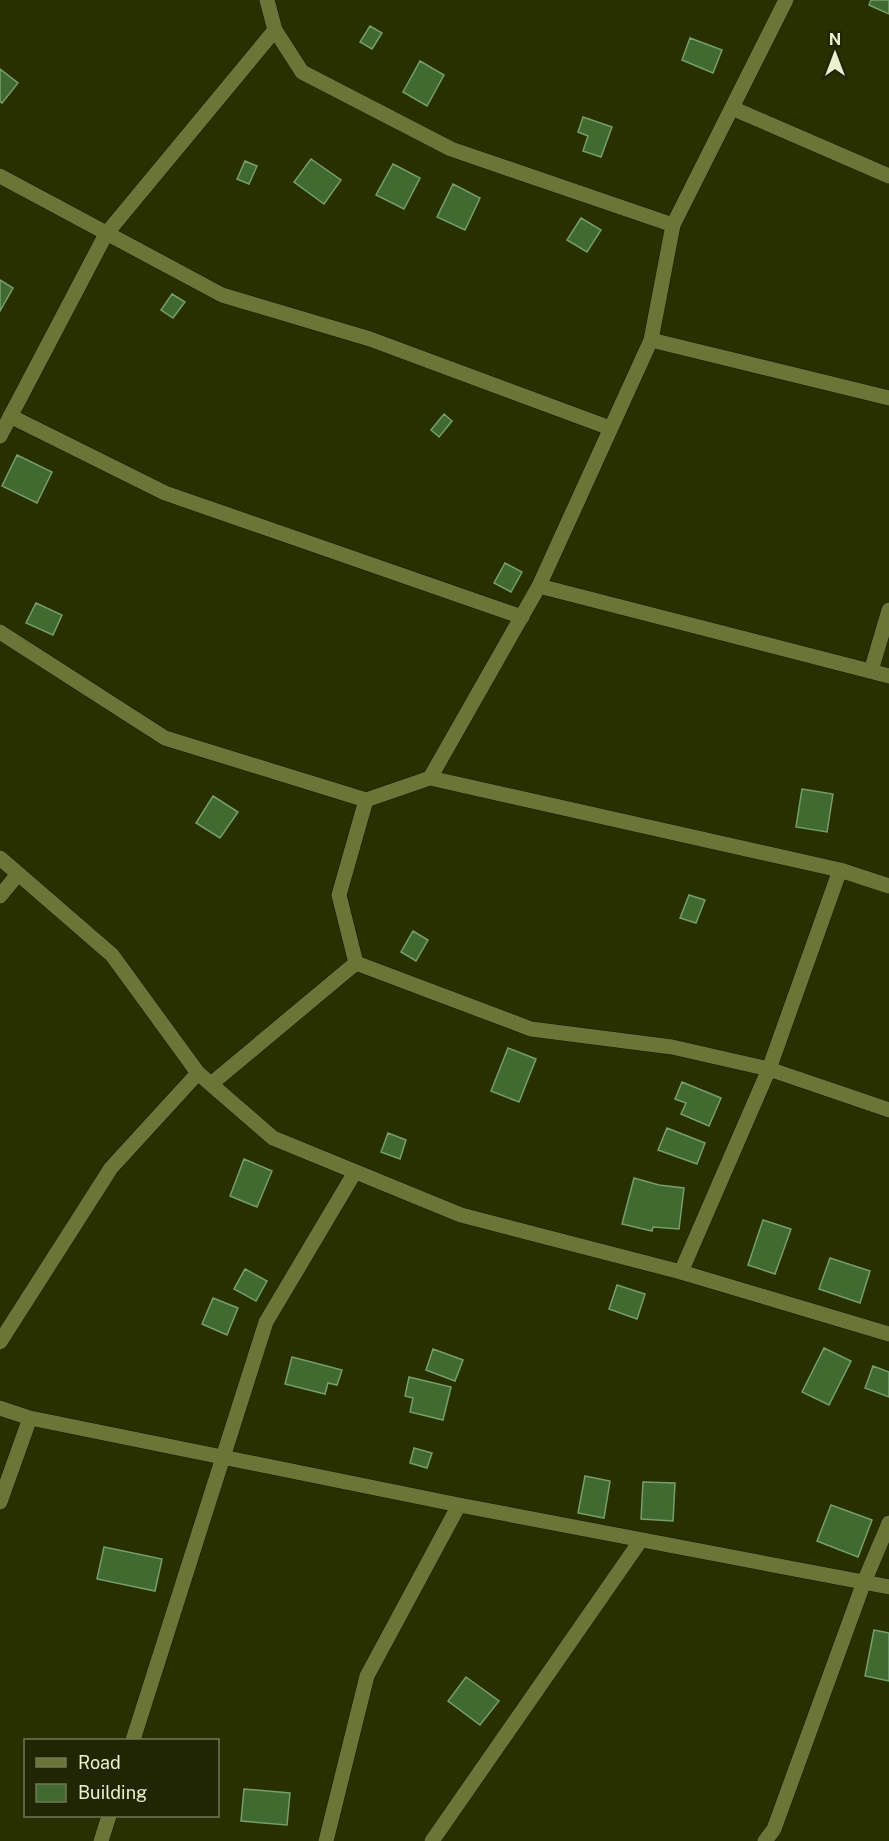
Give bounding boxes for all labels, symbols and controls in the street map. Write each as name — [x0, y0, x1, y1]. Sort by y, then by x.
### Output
north arrow — [805, 24, 865, 84]
text: N — [829, 30, 841, 49]
legend — [24, 1739, 219, 1817]
text: Road — [78, 1752, 121, 1773]
text: Building — [78, 1782, 147, 1803]

